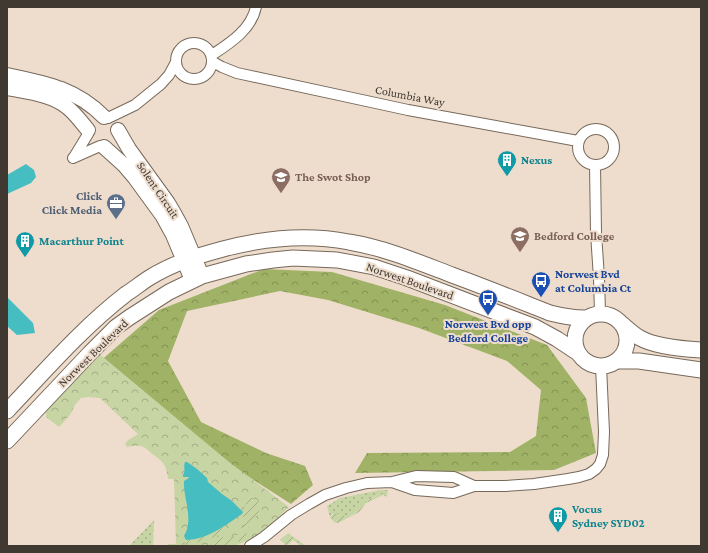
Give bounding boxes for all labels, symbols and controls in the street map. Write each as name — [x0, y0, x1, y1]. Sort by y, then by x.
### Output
street label: Columbia Way — [374, 82, 447, 110]
building icon: Nexus — [496, 149, 518, 177]
place label: Nexus — [521, 153, 552, 167]
street label: Solent Circuit — [134, 159, 183, 222]
school or university icon: The Swot Shop — [270, 166, 292, 194]
place label: The Swot Shop — [295, 170, 371, 184]
place label: Click Click Media — [42, 189, 102, 217]
office icon: Click Click Media — [105, 192, 127, 220]
school or university icon: Bedford College — [509, 225, 531, 253]
place label: Bedford College — [534, 229, 615, 243]
building icon: Macarthur Point — [14, 230, 36, 258]
place label: Macarthur Point — [39, 234, 124, 248]
street label: Norwest Boulevard — [364, 259, 456, 303]
place label: Norwest Bvd at Columbia Ct — [555, 267, 632, 295]
bus stop icon: Norwest Bvd at Columbia Ct — [530, 270, 552, 298]
bus stop icon: Norwest Bvd opp Bedford College — [477, 288, 499, 316]
street label: Norwest Boulevard — [55, 316, 131, 390]
place label: Norwest Bvd opp Bedford College — [445, 317, 532, 345]
place label: Vocus Sydney SYD02 — [571, 502, 645, 530]
building icon: Vocus Sydney SYD02 — [547, 505, 569, 533]

